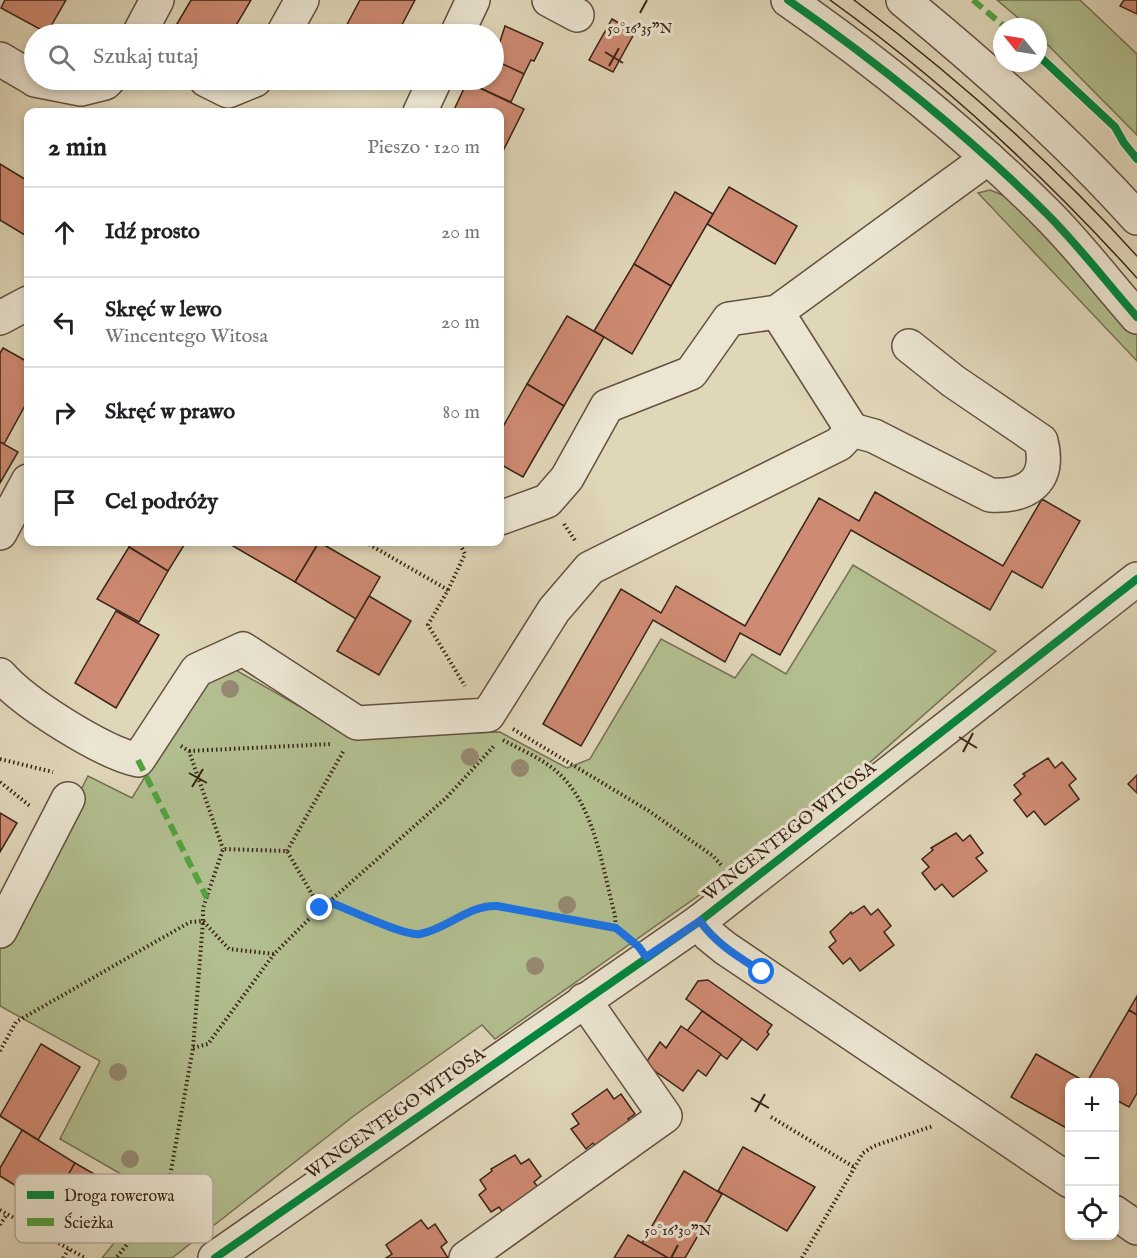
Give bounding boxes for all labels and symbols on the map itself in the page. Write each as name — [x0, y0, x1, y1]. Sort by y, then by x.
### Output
north arrow — [993, 18, 1047, 72]
text: 50°16'35"N — [607, 19, 673, 38]
street label: WINCENTEGO WITOSA — [698, 756, 882, 907]
route end — [306, 894, 332, 920]
route start — [748, 958, 774, 984]
street label: WINCENTEGO WITOSA — [302, 1043, 491, 1185]
legend — [15, 1174, 213, 1243]
text: Droga rowerowa — [64, 1187, 174, 1207]
text: Ścieżka — [64, 1212, 114, 1234]
text: 50°16'30"N — [645, 1221, 711, 1240]

